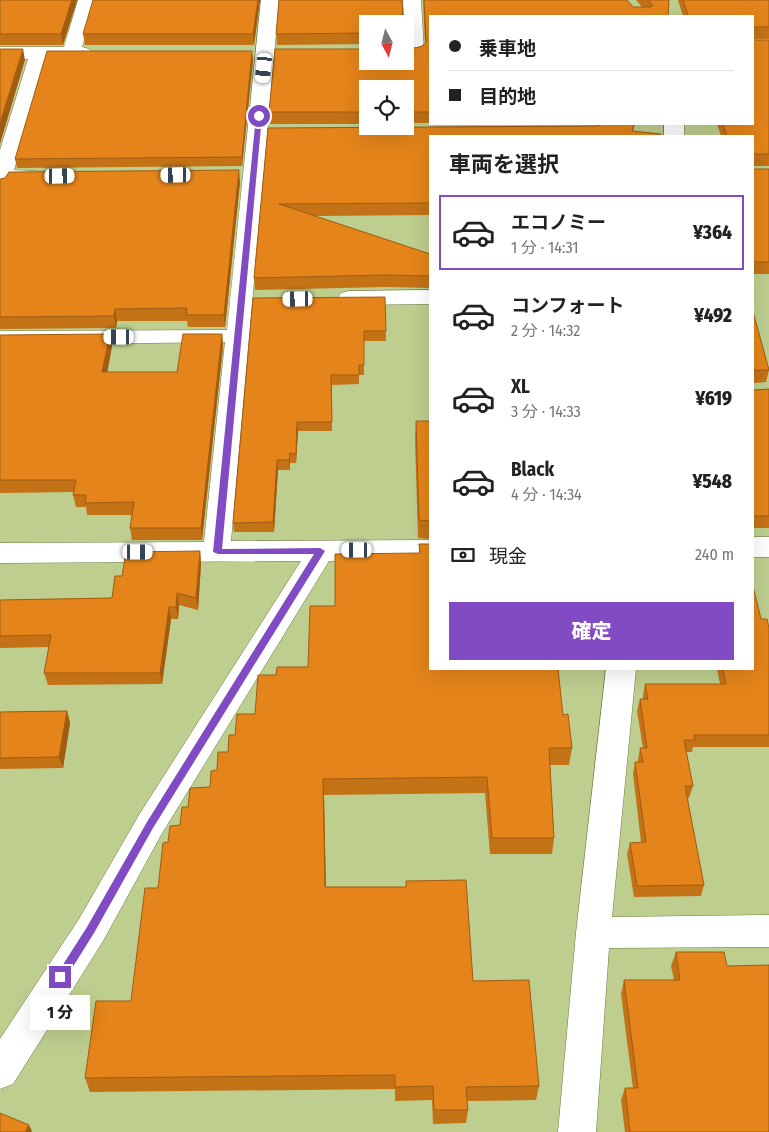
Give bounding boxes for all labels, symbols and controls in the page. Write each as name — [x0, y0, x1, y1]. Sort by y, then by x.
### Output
north arrow — [359, 15, 414, 70]
map controls — [359, 15, 414, 135]
text: 乗車地 — [479, 37, 536, 60]
car — [254, 52, 273, 84]
button: locate — [359, 80, 414, 135]
text: 目的地 — [479, 85, 536, 108]
route start — [248, 105, 270, 127]
text: 車両を選択 — [449, 151, 559, 178]
car — [160, 167, 191, 183]
car — [44, 168, 75, 184]
icon: car — [451, 210, 496, 255]
text: エコノミー — [511, 211, 606, 234]
text: ¥364 — [693, 221, 732, 244]
text: 1 分 · 14:31 — [511, 238, 579, 257]
car — [282, 291, 313, 307]
icon: car — [451, 293, 496, 338]
text: コンフォート — [511, 294, 624, 317]
text: ¥492 — [694, 304, 732, 327]
text: 2 分 · 14:32 — [511, 321, 580, 340]
car — [104, 330, 134, 345]
text: XL — [511, 375, 530, 398]
icon: car — [451, 376, 496, 421]
text: ¥619 — [695, 387, 732, 410]
text: 3 分 · 14:33 — [511, 402, 581, 421]
text: Black — [511, 458, 554, 481]
icon: car — [451, 459, 496, 504]
text: ¥548 — [692, 470, 732, 493]
text: 4 分 · 14:34 — [511, 485, 582, 504]
icon: cash — [449, 541, 477, 569]
car — [342, 543, 372, 558]
car — [123, 545, 153, 560]
text: 現金 — [489, 545, 527, 568]
text: 240 m — [695, 545, 734, 564]
button: 確定 — [449, 602, 734, 660]
route end — [49, 966, 71, 988]
callout: 1 分 — [30, 994, 90, 1030]
text: 1 分 — [47, 1003, 73, 1022]

